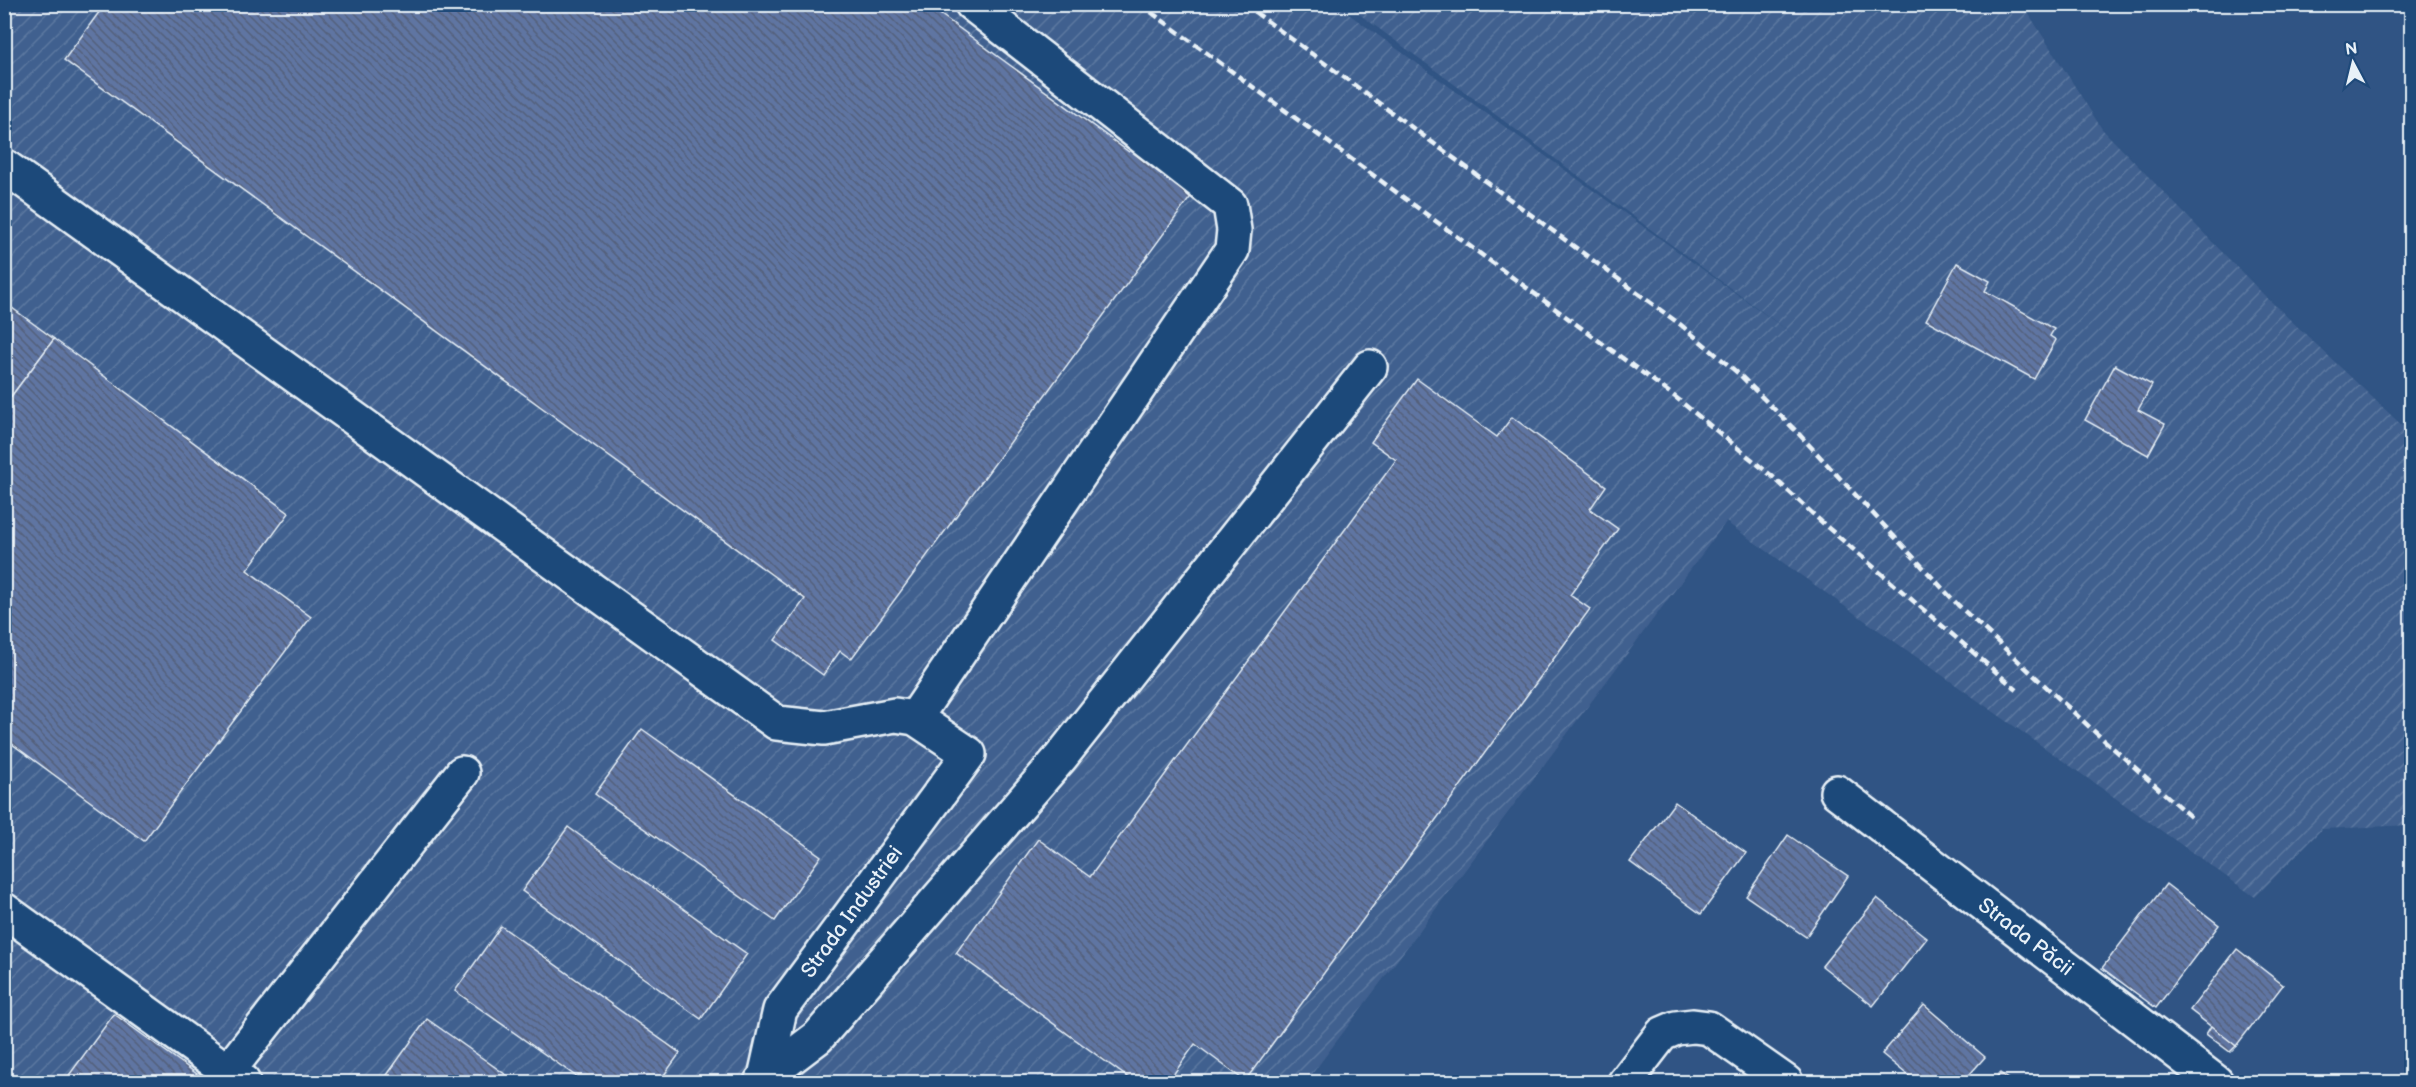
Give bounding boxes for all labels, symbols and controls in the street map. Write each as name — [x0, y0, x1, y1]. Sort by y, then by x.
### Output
north arrow — [2323, 33, 2383, 93]
text: N — [2344, 39, 2358, 60]
street label: Strada Industriei — [796, 841, 908, 983]
street label: Strada Păcii — [1973, 892, 2079, 981]

